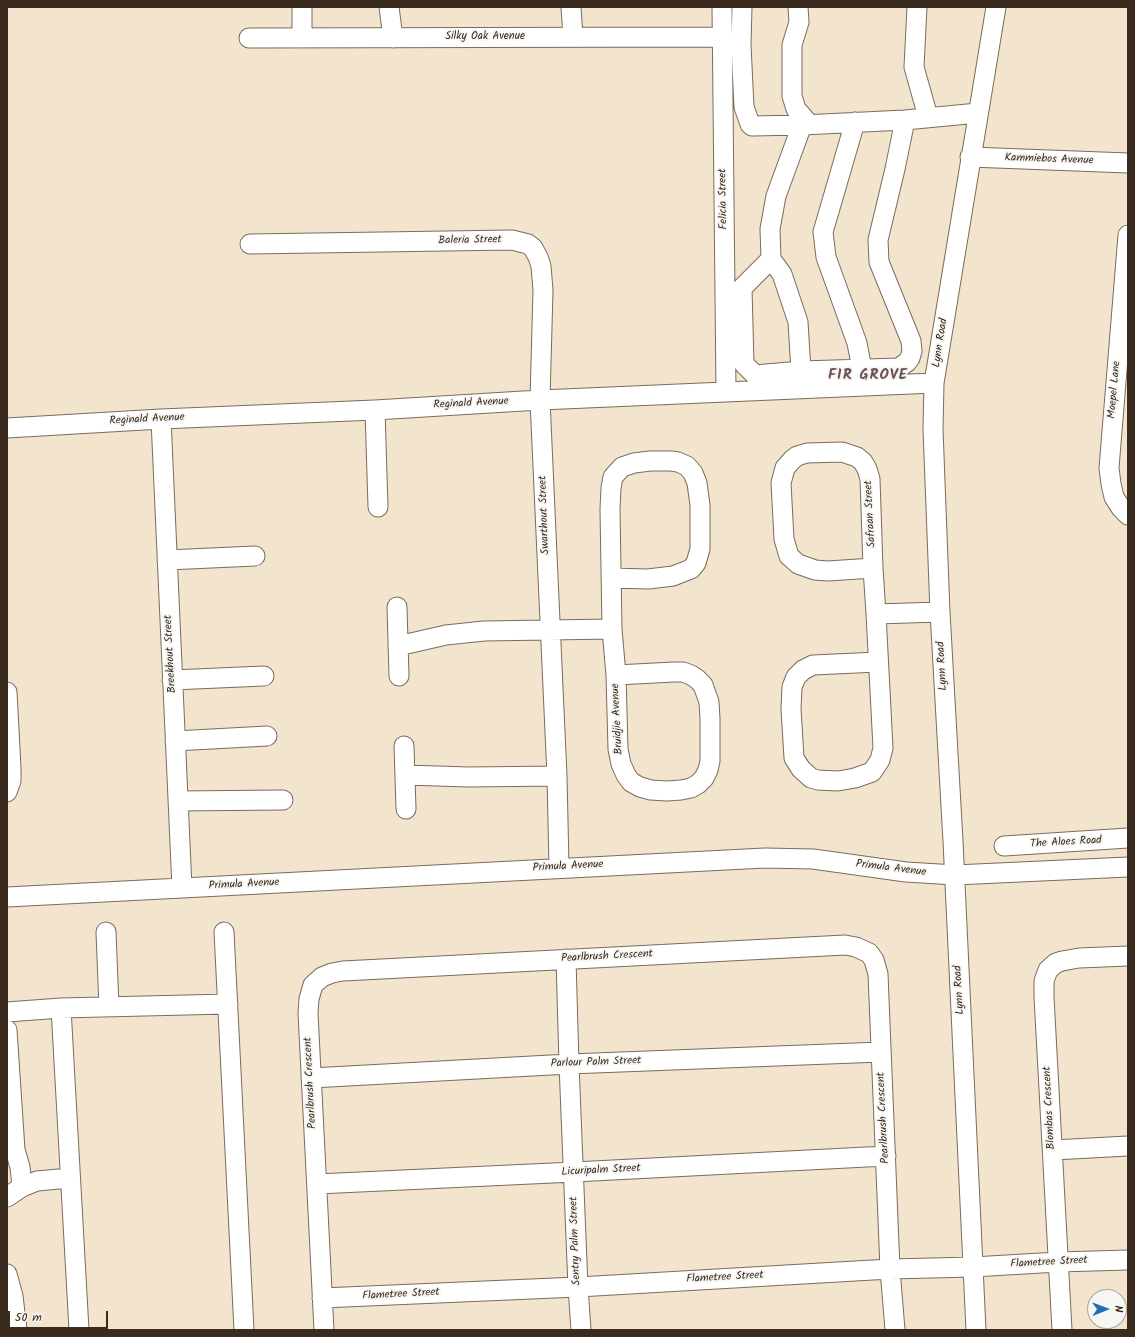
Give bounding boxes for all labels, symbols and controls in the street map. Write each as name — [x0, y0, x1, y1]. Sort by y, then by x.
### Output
street label: Silky Oak Avenue — [445, 30, 525, 44]
street label: Kammiebos Avenue — [1004, 152, 1094, 168]
street label: Felicia Street — [717, 168, 731, 230]
street label: Baleria Street — [438, 234, 502, 248]
street label: Lynn Road — [931, 318, 951, 368]
street label: Moepel Lane — [1106, 361, 1124, 419]
district label: FIR GROVE — [828, 367, 908, 385]
street label: Reginald Avenue — [433, 395, 509, 413]
street label: Reginald Avenue — [109, 411, 185, 429]
street label: Swarthout Street — [537, 475, 553, 555]
street label: Safraan Street — [863, 480, 879, 548]
street label: Breekhout Street — [162, 614, 180, 694]
street label: Lynn Road — [935, 641, 951, 691]
street label: Bruidjie Avenue — [610, 683, 626, 755]
street label: The Aloes Road — [1030, 835, 1102, 851]
street label: Primula Avenue — [855, 858, 927, 880]
street label: Primula Avenue — [532, 859, 604, 875]
street label: Primula Avenue — [208, 877, 280, 893]
street label: Pearlbrush Crescent — [561, 948, 653, 966]
street label: Lynn Road — [952, 965, 968, 1015]
street label: Pearlbrush Crescent — [302, 1037, 320, 1129]
street label: Parlour Palm Street — [550, 1055, 642, 1071]
street label: Blombas Crescent — [1041, 1066, 1059, 1150]
street label: Pearlbrush Crescent — [875, 1072, 893, 1164]
street label: Licuripalm Street — [561, 1162, 641, 1180]
street label: Sentry Palm Street — [568, 1196, 584, 1286]
street label: Flametree Street — [1010, 1254, 1088, 1272]
street label: Flametree Street — [686, 1269, 764, 1287]
street label: Flametree Street — [362, 1286, 440, 1304]
north arrow — [1087, 1289, 1127, 1329]
scale bar — [10, 1303, 110, 1329]
text: N — [1109, 1305, 1127, 1312]
text: 50 m — [15, 1308, 42, 1327]

